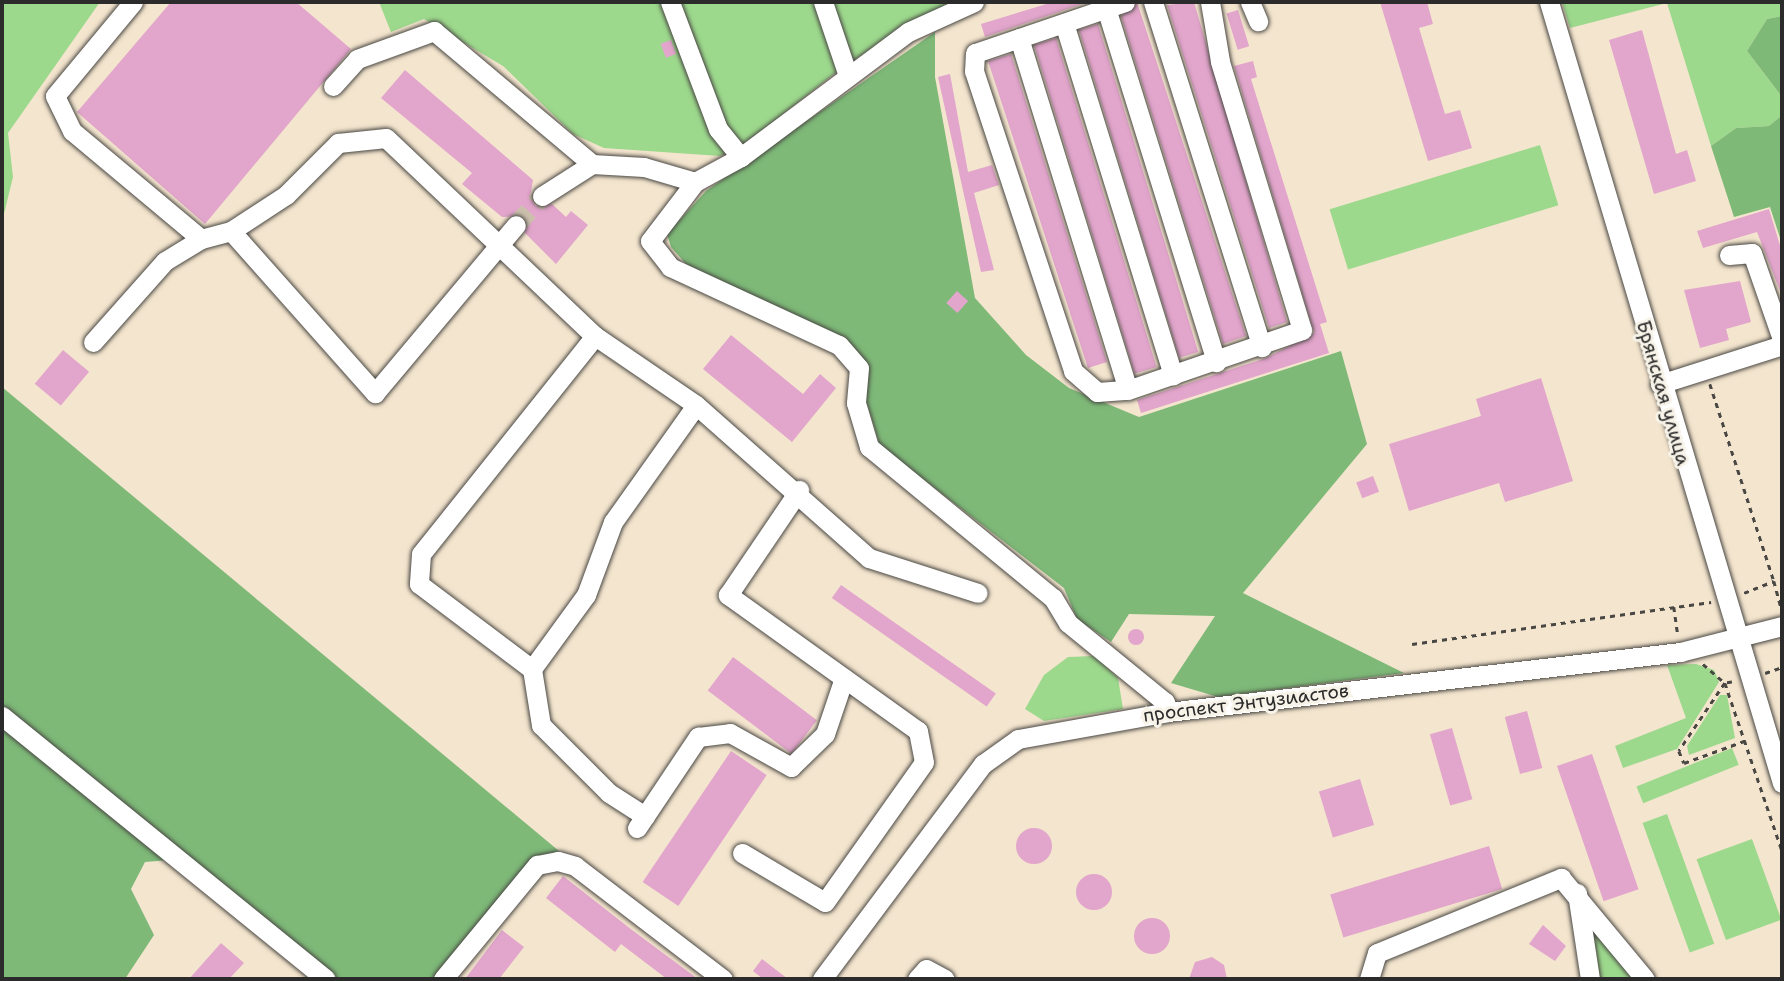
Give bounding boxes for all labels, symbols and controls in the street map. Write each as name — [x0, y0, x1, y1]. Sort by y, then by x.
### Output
street label: Брянская улица — [1631, 318, 1695, 468]
street label: проспект Энтузиастов — [1142, 679, 1350, 727]

